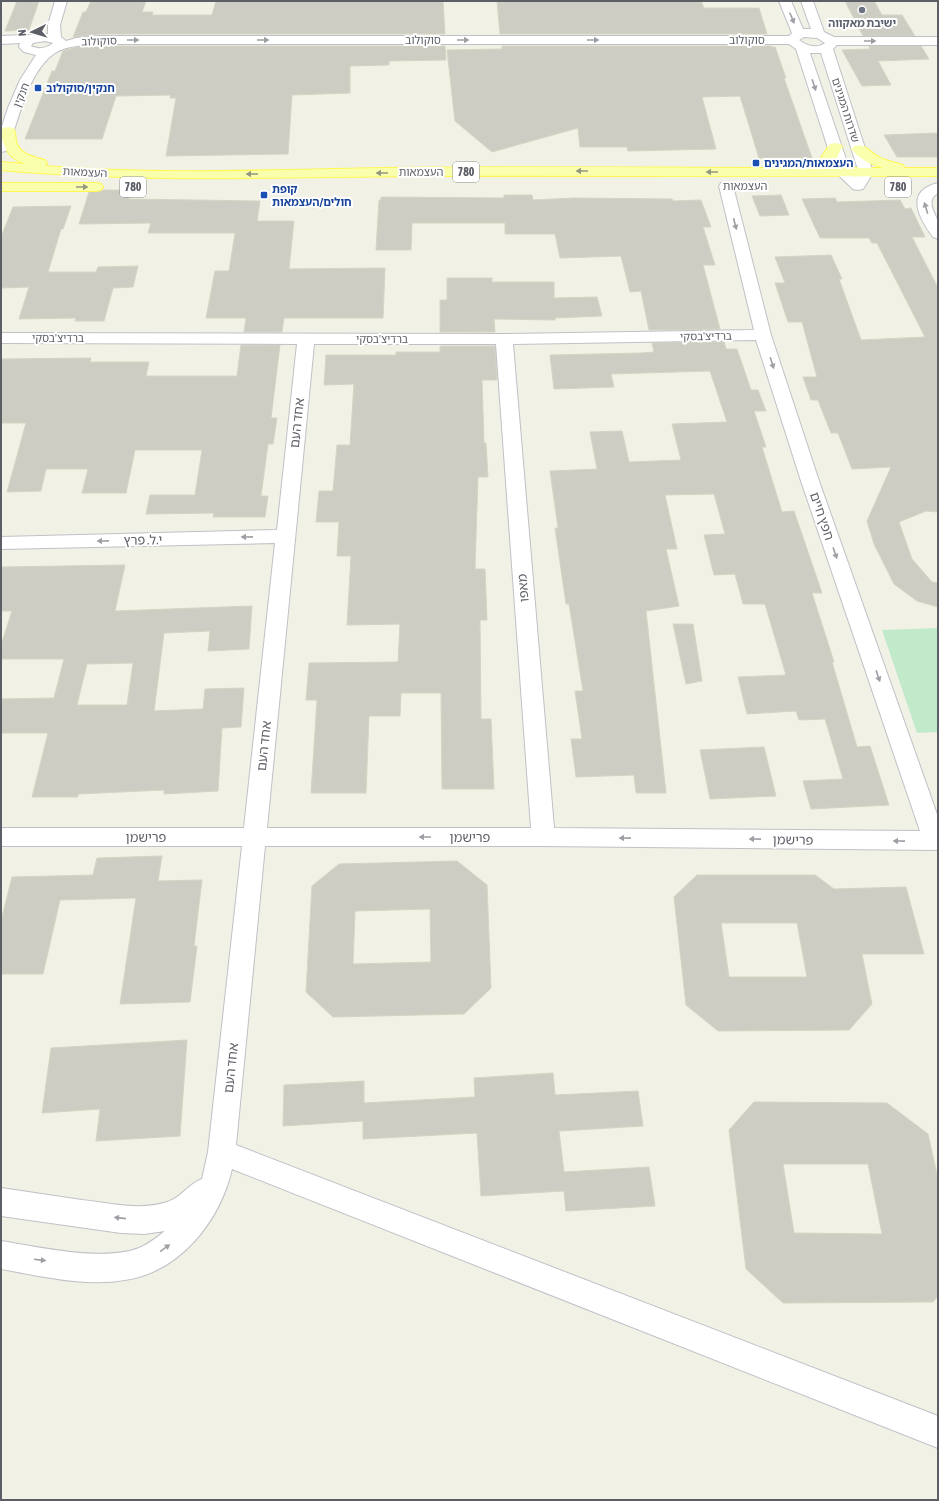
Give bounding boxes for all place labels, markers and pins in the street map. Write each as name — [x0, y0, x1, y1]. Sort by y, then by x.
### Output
marker: ישיבת מאקווה — [857, 5, 867, 15]
place label: ישיבת מאקווה — [828, 17, 896, 29]
place label: חנקין/סוקולוב — [46, 82, 115, 94]
marker: חנקין/סוקולוב — [33, 83, 43, 93]
place label: העצמאות/המגינים — [764, 157, 853, 169]
marker: העצמאות/המגינים — [751, 158, 761, 168]
place label: קופת חולים/העצמאות — [272, 183, 352, 208]
marker: קופת חולים/העצמאות — [259, 190, 269, 200]

